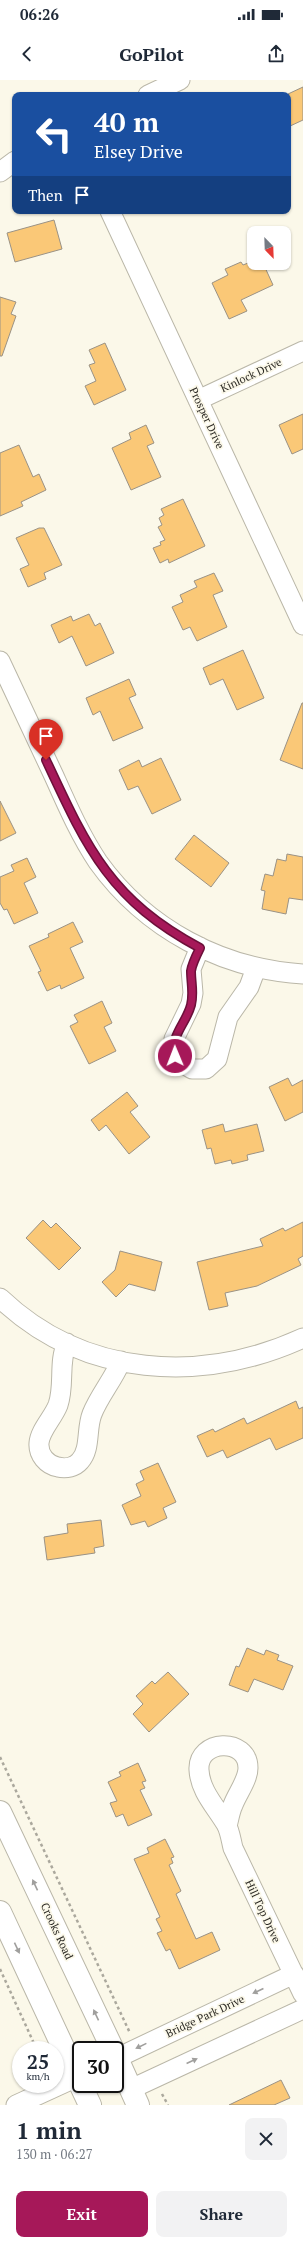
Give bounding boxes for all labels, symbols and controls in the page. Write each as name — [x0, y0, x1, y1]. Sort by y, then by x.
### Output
text: 06:26 — [20, 4, 59, 24]
text: GoPilot — [119, 42, 184, 66]
icon: back — [16, 43, 38, 65]
icon: share — [265, 43, 287, 65]
text: 40 m — [94, 103, 159, 140]
icon: left — [28, 108, 80, 160]
text: Elsey Drive — [94, 139, 183, 163]
icon: arrive — [71, 184, 93, 206]
text: Then — [28, 185, 63, 205]
north arrow — [247, 226, 291, 270]
map controls — [247, 226, 291, 270]
street label: Kinlock Drive — [218, 355, 284, 395]
street label: Prosper Drive — [187, 385, 228, 452]
pin — [29, 719, 63, 760]
icon: arrive — [35, 725, 57, 747]
position arrow — [154, 1035, 196, 1077]
street label: Hill Top Drive — [242, 1877, 284, 1945]
one-way arrow — [32, 1879, 38, 1890]
street label: Crooks Road — [38, 1900, 76, 1962]
one-way arrow — [14, 1942, 20, 1953]
one-way arrow — [253, 1988, 264, 1994]
street label: Bridge Park Drive — [163, 1991, 247, 2040]
one-way arrow — [93, 2009, 99, 2020]
speed limit sign: 30 — [72, 2041, 124, 2093]
one-way arrow — [135, 2043, 146, 2049]
text: 25 — [27, 2048, 49, 2075]
one-way arrow — [186, 2058, 197, 2064]
text: km/h — [26, 2070, 50, 2083]
text: 1 min — [16, 2114, 82, 2146]
button: close — [245, 2118, 287, 2160]
text: 130 m · 06:27 — [16, 2145, 93, 2163]
button: Exit — [16, 2191, 148, 2237]
button: Share — [156, 2191, 287, 2237]

